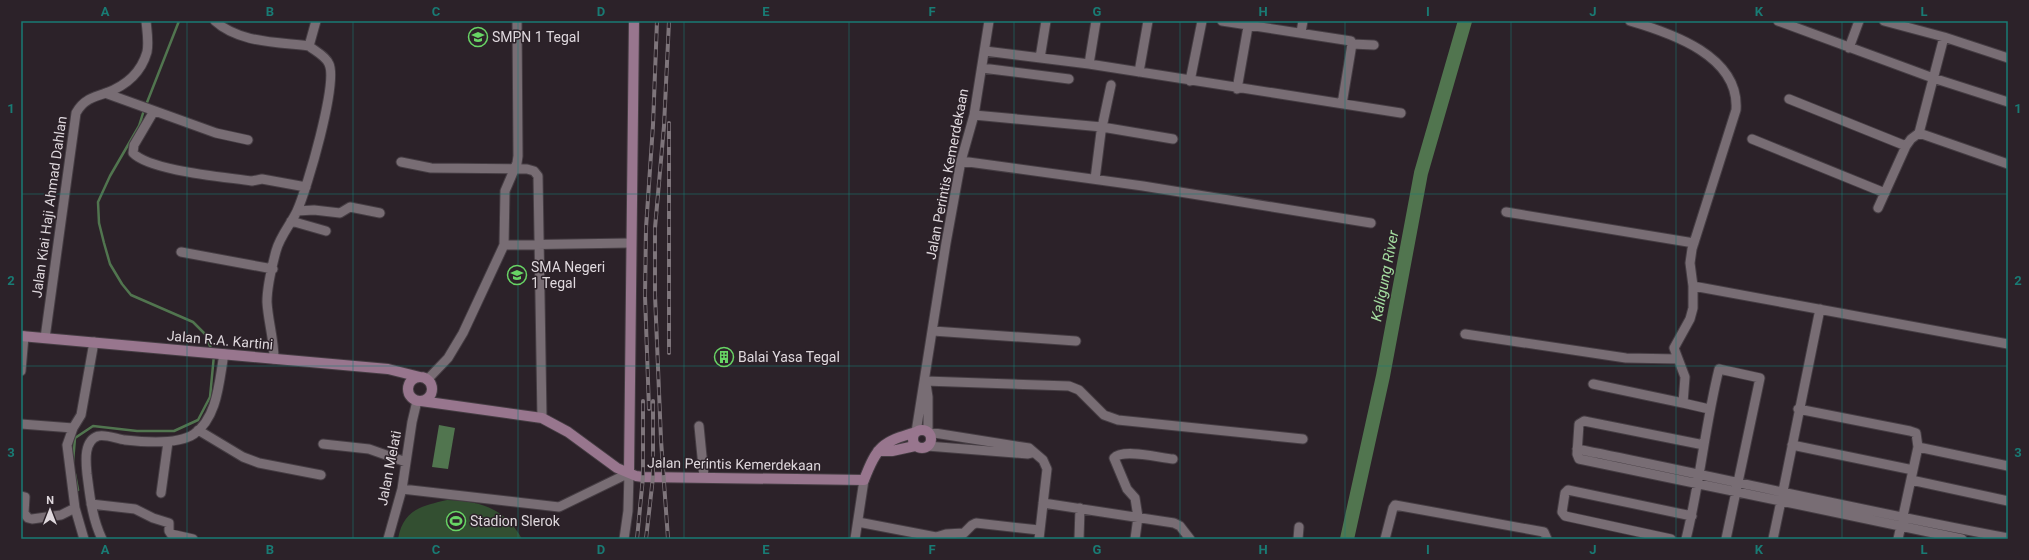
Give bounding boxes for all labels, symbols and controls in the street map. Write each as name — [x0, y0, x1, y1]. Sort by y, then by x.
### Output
text: A — [101, 4, 110, 19]
text: B — [266, 4, 274, 19]
text: C — [432, 4, 441, 19]
text: D — [597, 4, 605, 19]
text: E — [762, 4, 770, 19]
text: F — [928, 4, 936, 19]
text: G — [1093, 4, 1102, 19]
text: H — [1258, 4, 1268, 19]
text: I — [1426, 4, 1430, 19]
text: J — [1589, 4, 1597, 19]
text: K — [1755, 4, 1764, 19]
text: L — [1920, 4, 1928, 19]
school or university icon: SMPN 1 Tegal — [467, 26, 489, 48]
place label: SMPN 1 Tegal — [492, 29, 580, 45]
street label: Jalan Perintis Kemerdekaan — [923, 87, 971, 261]
text: 1 — [7, 101, 15, 116]
text: 1 — [2014, 101, 2022, 116]
street label: Jalan Kiai Haji Ahmad Dahlan — [28, 115, 70, 299]
water label: Kaligung River — [1367, 228, 1403, 323]
place label: SMA Negeri 1 Tegal — [531, 259, 605, 291]
school or university icon: SMA Negeri 1 Tegal — [506, 264, 528, 286]
text: 2 — [7, 273, 15, 288]
text: 2 — [2014, 273, 2022, 288]
street label: Jalan R.A. Kartini — [166, 327, 274, 353]
building icon: Balai Yasa Tegal — [713, 346, 735, 368]
place label: Balai Yasa Tegal — [738, 349, 840, 365]
street label: Jalan Melati — [374, 429, 404, 507]
text: 3 — [7, 445, 15, 460]
text: 3 — [2014, 445, 2022, 460]
street label: Jalan Perintis Kemerdekaan — [647, 454, 821, 474]
north arrow — [30, 490, 70, 530]
text: N — [46, 494, 54, 507]
sports icon: Stadion Slerok — [445, 510, 467, 532]
place label: Stadion Slerok — [470, 513, 561, 529]
text: A — [101, 542, 110, 557]
text: B — [266, 542, 274, 557]
text: C — [432, 542, 441, 557]
text: D — [597, 542, 605, 557]
text: E — [762, 542, 770, 557]
text: F — [928, 542, 936, 557]
text: G — [1093, 542, 1102, 557]
text: H — [1258, 542, 1268, 557]
text: I — [1426, 542, 1430, 557]
text: J — [1589, 542, 1597, 557]
text: K — [1755, 542, 1764, 557]
text: L — [1920, 542, 1928, 557]

